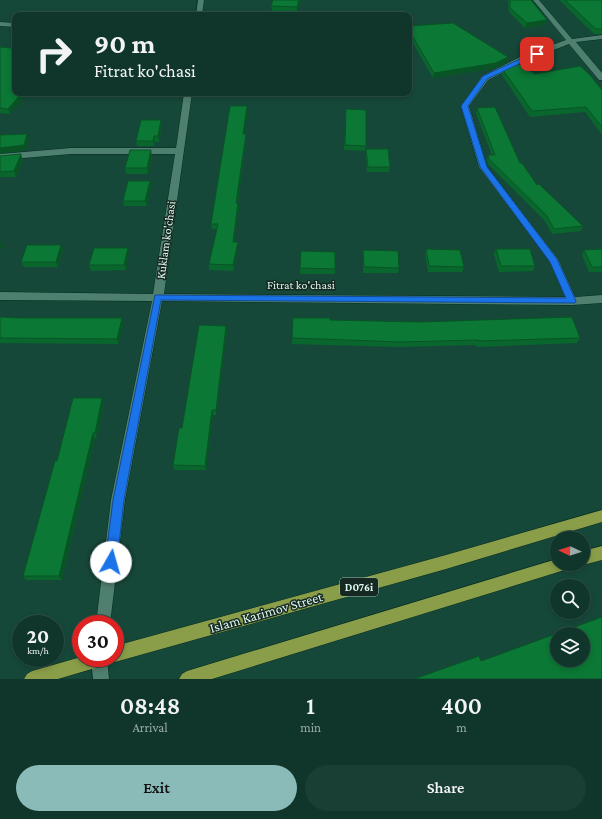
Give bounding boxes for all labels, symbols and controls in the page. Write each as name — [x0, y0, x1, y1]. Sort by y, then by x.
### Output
icon: right — [28, 28, 80, 80]
text: 90 m — [94, 28, 155, 59]
pin — [520, 37, 554, 71]
icon: arrive — [526, 43, 548, 65]
text: Fitrat ko'chasi — [94, 61, 196, 81]
street label: Kuklam ko'chasi — [154, 200, 178, 280]
street label: Fitrat ko'chasi — [267, 278, 335, 292]
north arrow — [550, 531, 590, 571]
map controls — [550, 531, 590, 667]
position arrow — [90, 541, 132, 583]
road number: D076i — [340, 578, 378, 596]
button: search — [550, 579, 590, 619]
street label: Islam Karimov Street — [208, 588, 325, 636]
speed limit sign: 30 — [72, 615, 124, 667]
text: 20 — [27, 625, 49, 647]
button: layers — [550, 627, 590, 667]
text: km/h — [27, 645, 49, 656]
text: 08:48 — [120, 692, 180, 719]
text: 1 — [306, 692, 315, 719]
text: 400 — [441, 692, 482, 719]
text: Arrival — [132, 720, 168, 735]
text: min — [300, 720, 321, 735]
text: m — [456, 720, 467, 735]
button: Exit — [16, 765, 297, 811]
button: Share — [305, 765, 586, 811]

